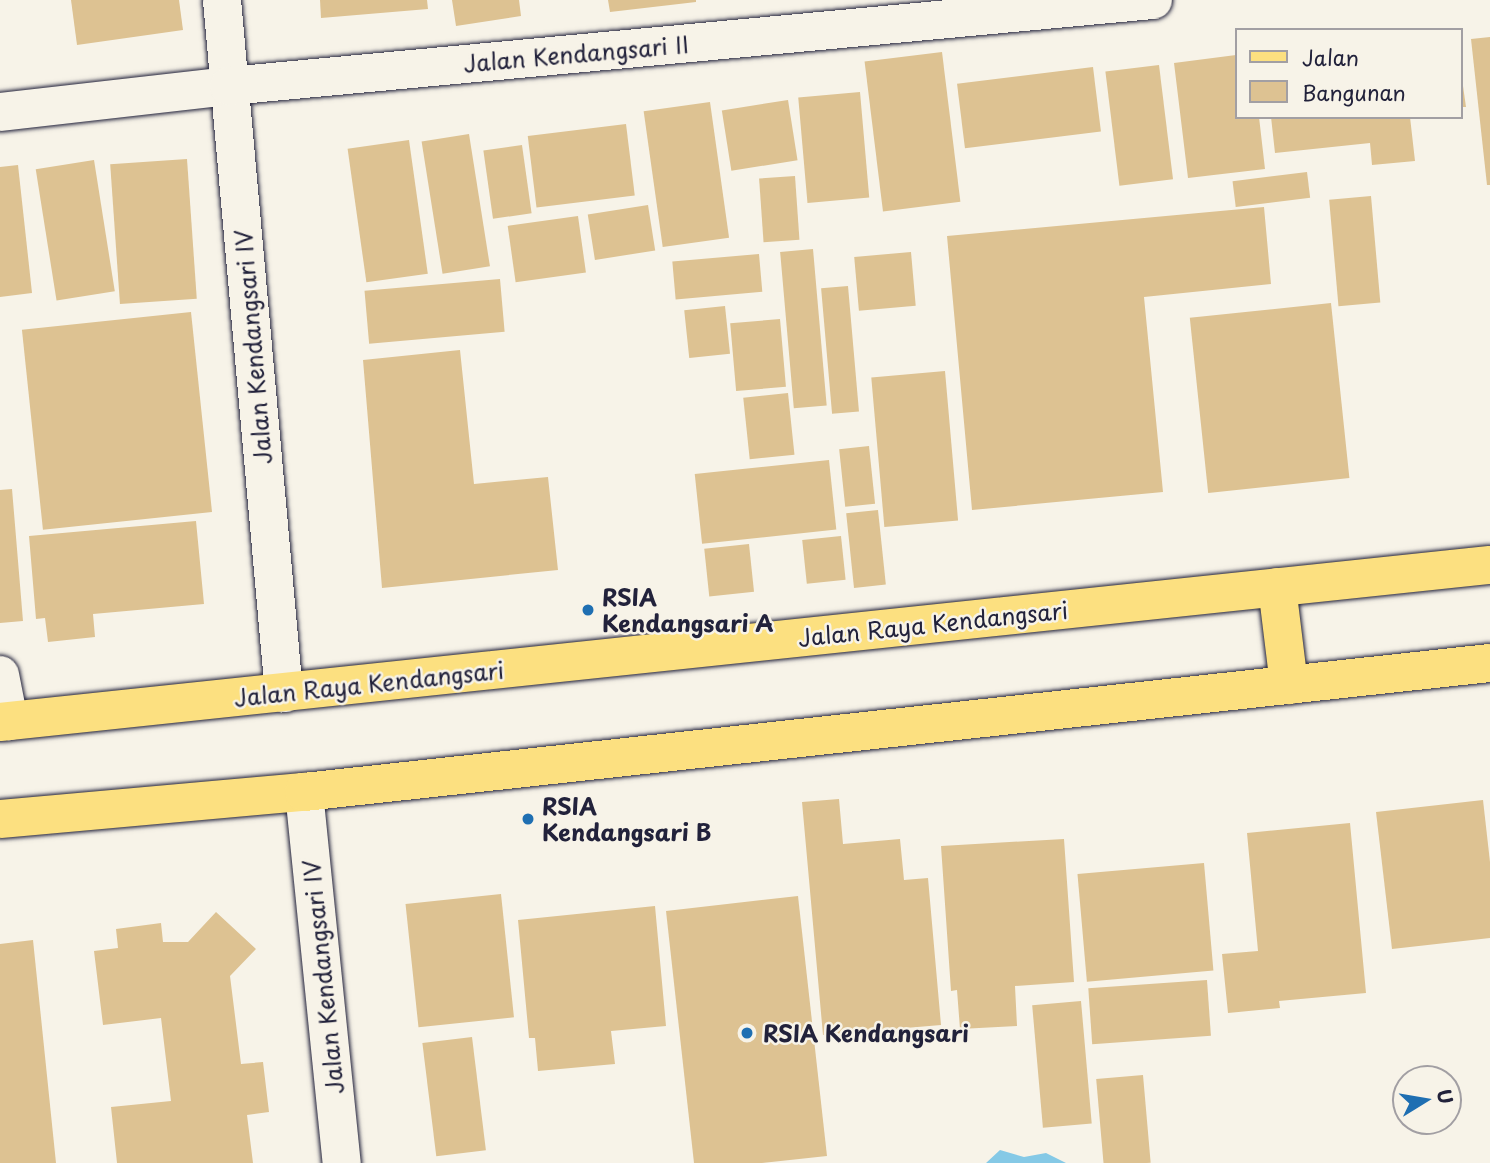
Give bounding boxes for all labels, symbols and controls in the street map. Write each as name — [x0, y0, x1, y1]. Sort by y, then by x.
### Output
legend — [1234, 28, 1462, 119]
street label: Jalan Kendangsari II — [461, 30, 691, 78]
text: Jalan — [1302, 41, 1359, 73]
text: Bangunan — [1302, 76, 1406, 108]
street label: Jalan Kendangsari IV — [229, 228, 277, 466]
place label: RSIA Kendangsari A — [602, 583, 774, 637]
street label: Jalan Raya Kendangsari — [797, 596, 1069, 652]
marker: RSIA Kendangsari A — [580, 602, 596, 618]
street label: Jalan Raya Kendangsari — [233, 656, 505, 712]
place label: RSIA Kendangsari B — [542, 792, 711, 846]
marker: RSIA Kendangsari B — [520, 811, 536, 827]
street label: Jalan Kendangsari IV — [297, 858, 349, 1096]
place label: RSIA Kendangsari — [763, 1019, 972, 1047]
marker: RSIA Kendangsari — [737, 1023, 757, 1043]
north arrow — [1392, 1065, 1462, 1135]
text: U — [1431, 1087, 1461, 1106]

